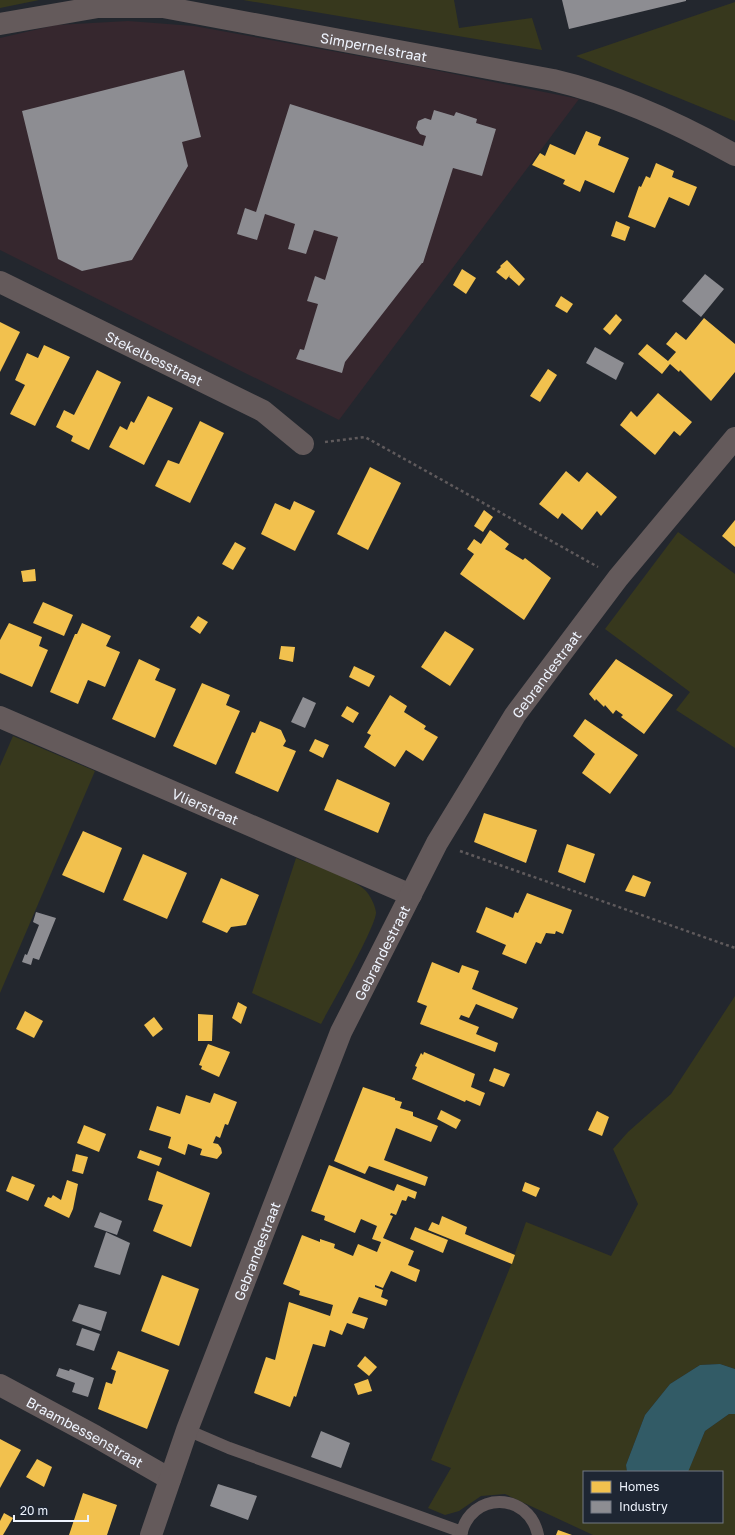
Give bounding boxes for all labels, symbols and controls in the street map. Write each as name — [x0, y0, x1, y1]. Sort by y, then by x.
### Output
street label: Simpernelstraat — [319, 28, 429, 65]
street label: Stekelbesstraat — [103, 327, 206, 389]
street label: Gebrandestraat — [508, 627, 584, 721]
street label: Vlierstraat — [170, 784, 241, 828]
street label: Gebrandestraat — [350, 902, 413, 1003]
street label: Gebrandestraat — [229, 1199, 283, 1303]
street label: Braambessenstraat — [24, 1392, 147, 1471]
legend — [583, 1471, 723, 1523]
text: Homes — [619, 1479, 659, 1494]
scale bar — [14, 1497, 88, 1523]
text: Industry — [619, 1499, 668, 1514]
text: 20 m — [20, 1503, 48, 1518]

